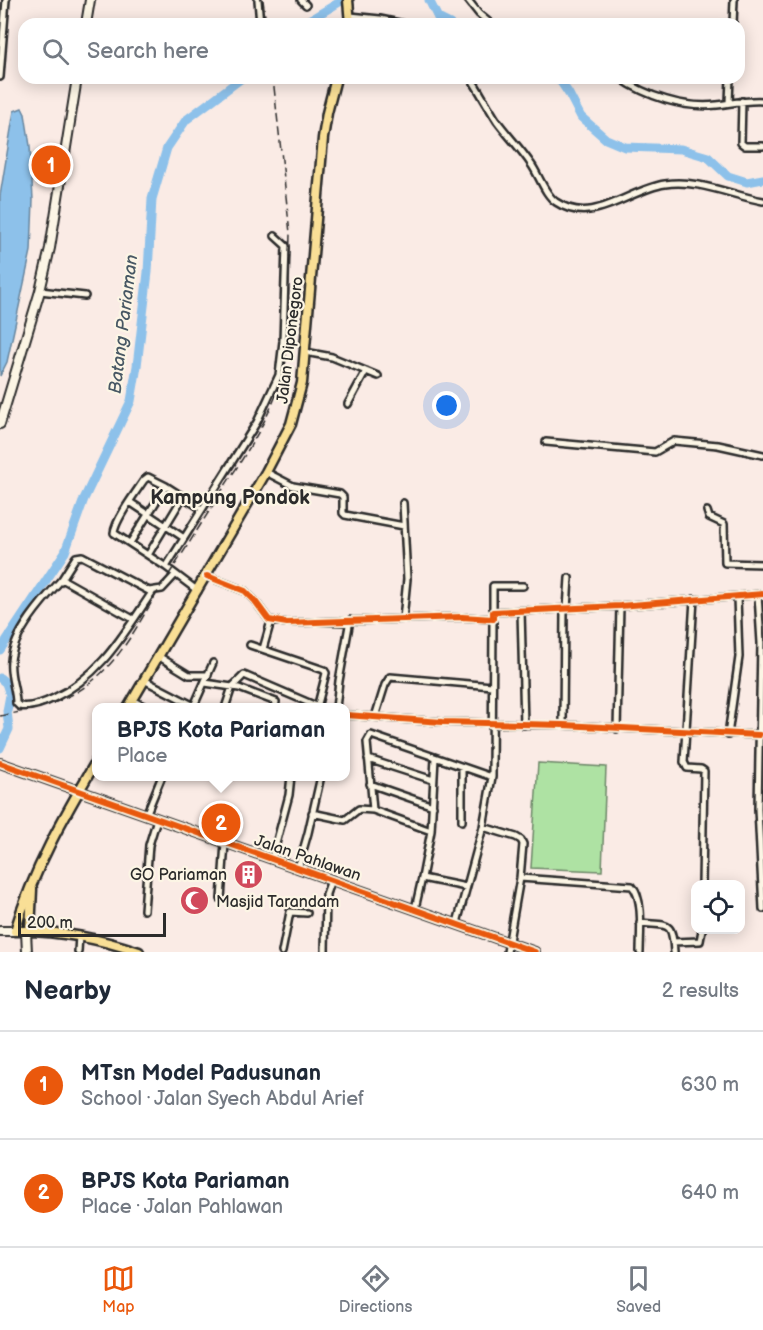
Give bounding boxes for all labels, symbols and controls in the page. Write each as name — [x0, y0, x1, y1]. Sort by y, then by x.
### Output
search box — [18, 18, 745, 84]
icon: search — [39, 35, 72, 68]
text: Search here — [87, 38, 209, 65]
pin: 1 — [32, 142, 70, 188]
water label: Batang Pariaman — [105, 253, 142, 395]
street label: Jalan Diponegoro — [273, 275, 308, 405]
your location — [432, 391, 461, 420]
district label: Kampung Pondok — [150, 486, 310, 510]
popup — [92, 703, 350, 781]
text: BPJS Kota Pariaman — [117, 717, 325, 744]
text: Place — [117, 744, 167, 768]
pin: 2 — [202, 800, 240, 846]
street label: Jalan Pahlawan — [252, 831, 363, 886]
building icon: GO Pariaman — [232, 858, 264, 890]
place label: GO Pariaman — [130, 866, 227, 885]
map controls — [691, 880, 745, 934]
button: locate — [691, 880, 745, 934]
mosque icon: Masjid Tarandam — [179, 885, 211, 917]
place label: Masjid Tarandam — [216, 893, 339, 912]
scale bar — [18, 910, 166, 938]
text: 200 m — [27, 914, 73, 933]
text: Nearby — [24, 976, 111, 1007]
text: 2 results — [662, 979, 739, 1003]
text: MTsn Model Padusunan — [81, 1060, 321, 1087]
text: 1 — [39, 1073, 48, 1097]
text: 630 m — [681, 1073, 739, 1097]
text: School · Jalan Syech Abdul Arief — [81, 1087, 364, 1111]
text: BPJS Kota Pariaman — [81, 1168, 290, 1195]
text: 2 — [38, 1181, 49, 1205]
text: 640 m — [681, 1181, 739, 1205]
text: Place · Jalan Pahlawan — [81, 1195, 283, 1219]
tab: Map — [102, 1262, 135, 1317]
tab: Directions — [339, 1262, 412, 1317]
tab: Saved — [616, 1262, 661, 1317]

